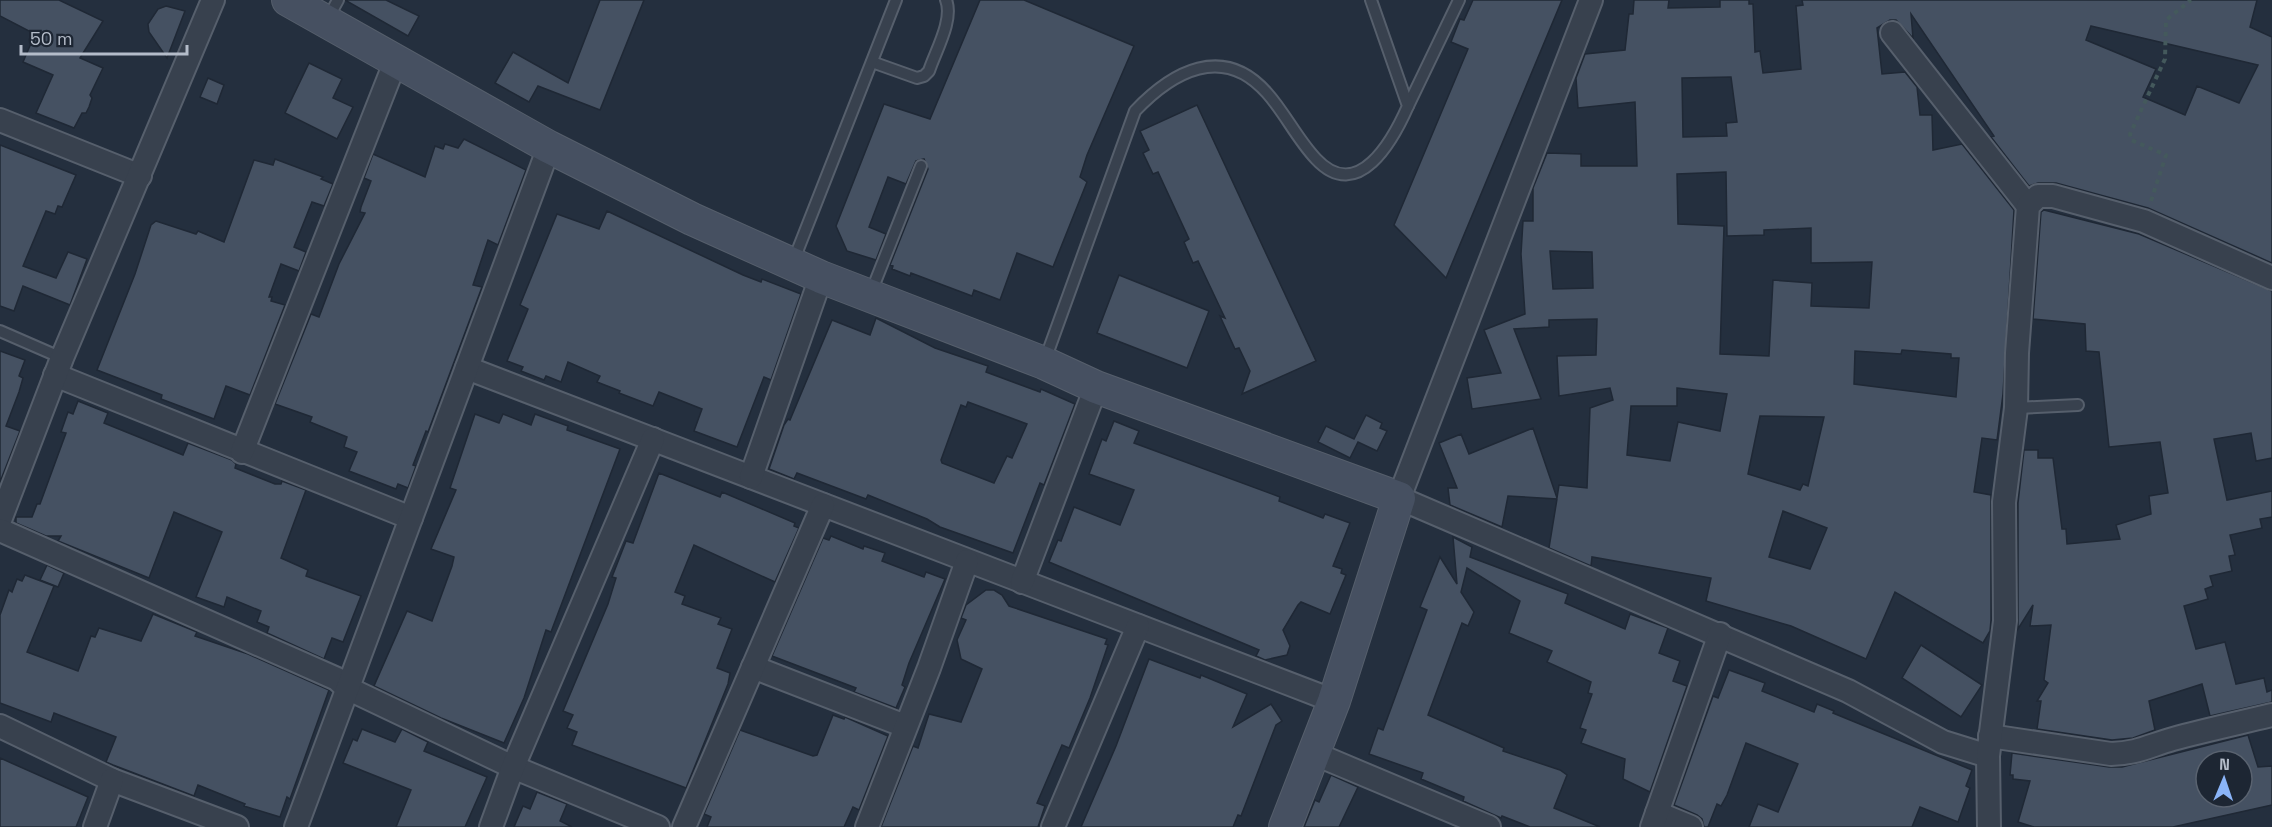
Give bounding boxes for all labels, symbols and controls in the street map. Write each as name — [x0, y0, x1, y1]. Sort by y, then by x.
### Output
scale bar — [21, 18, 188, 56]
text: 50 m — [30, 27, 72, 50]
north arrow — [2194, 749, 2254, 809]
text: N — [2219, 754, 2230, 775]

